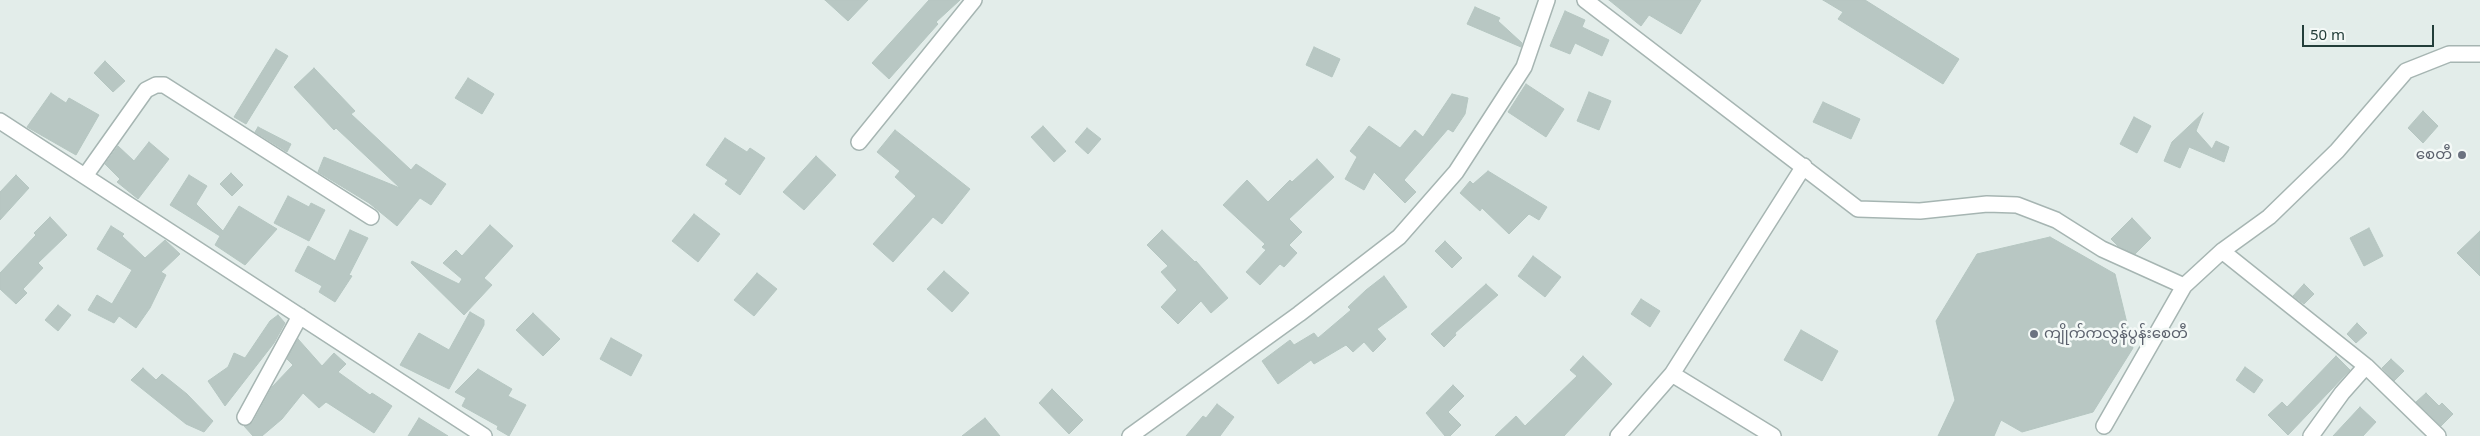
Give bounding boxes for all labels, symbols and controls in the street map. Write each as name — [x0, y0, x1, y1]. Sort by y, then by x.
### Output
scale bar — [2305, 15, 2438, 47]
text: 50 m — [2310, 24, 2345, 44]
place label: စေတီ — [2416, 146, 2452, 164]
marker: စေတီ — [2456, 149, 2468, 161]
place label: ကျိုက်ကလွန်ပွန်းစေတီ — [2044, 325, 2188, 343]
marker: ကျိုက်ကလွန်ပွန်းစေတီ — [2028, 328, 2040, 340]

